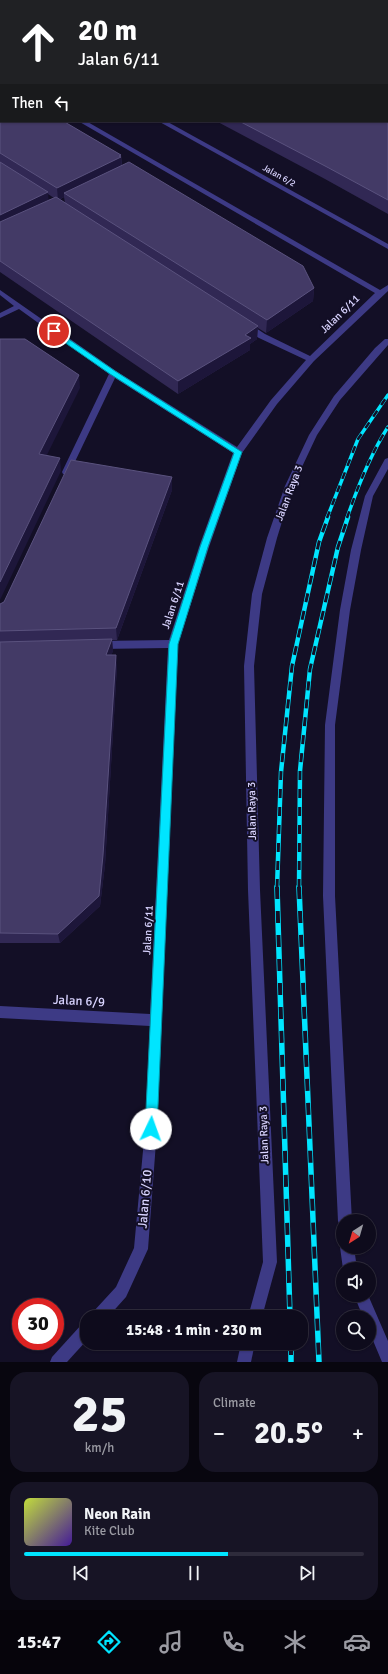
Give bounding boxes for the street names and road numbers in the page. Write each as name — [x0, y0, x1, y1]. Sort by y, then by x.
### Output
street label: Jalan 6/2 — [261, 162, 298, 190]
street label: Jalan 6/11 — [318, 292, 363, 336]
street label: Jalan Raya 3 — [272, 463, 306, 523]
street label: Jalan 6/11 — [159, 579, 187, 631]
street label: Jalan Raya 3 — [245, 782, 259, 840]
street label: Jalan 6/11 — [140, 905, 156, 955]
street label: Jalan 6/9 — [53, 992, 105, 1010]
street label: Jalan Raya 3 — [256, 1106, 272, 1164]
street label: Jalan 6/10 — [134, 1169, 156, 1229]

